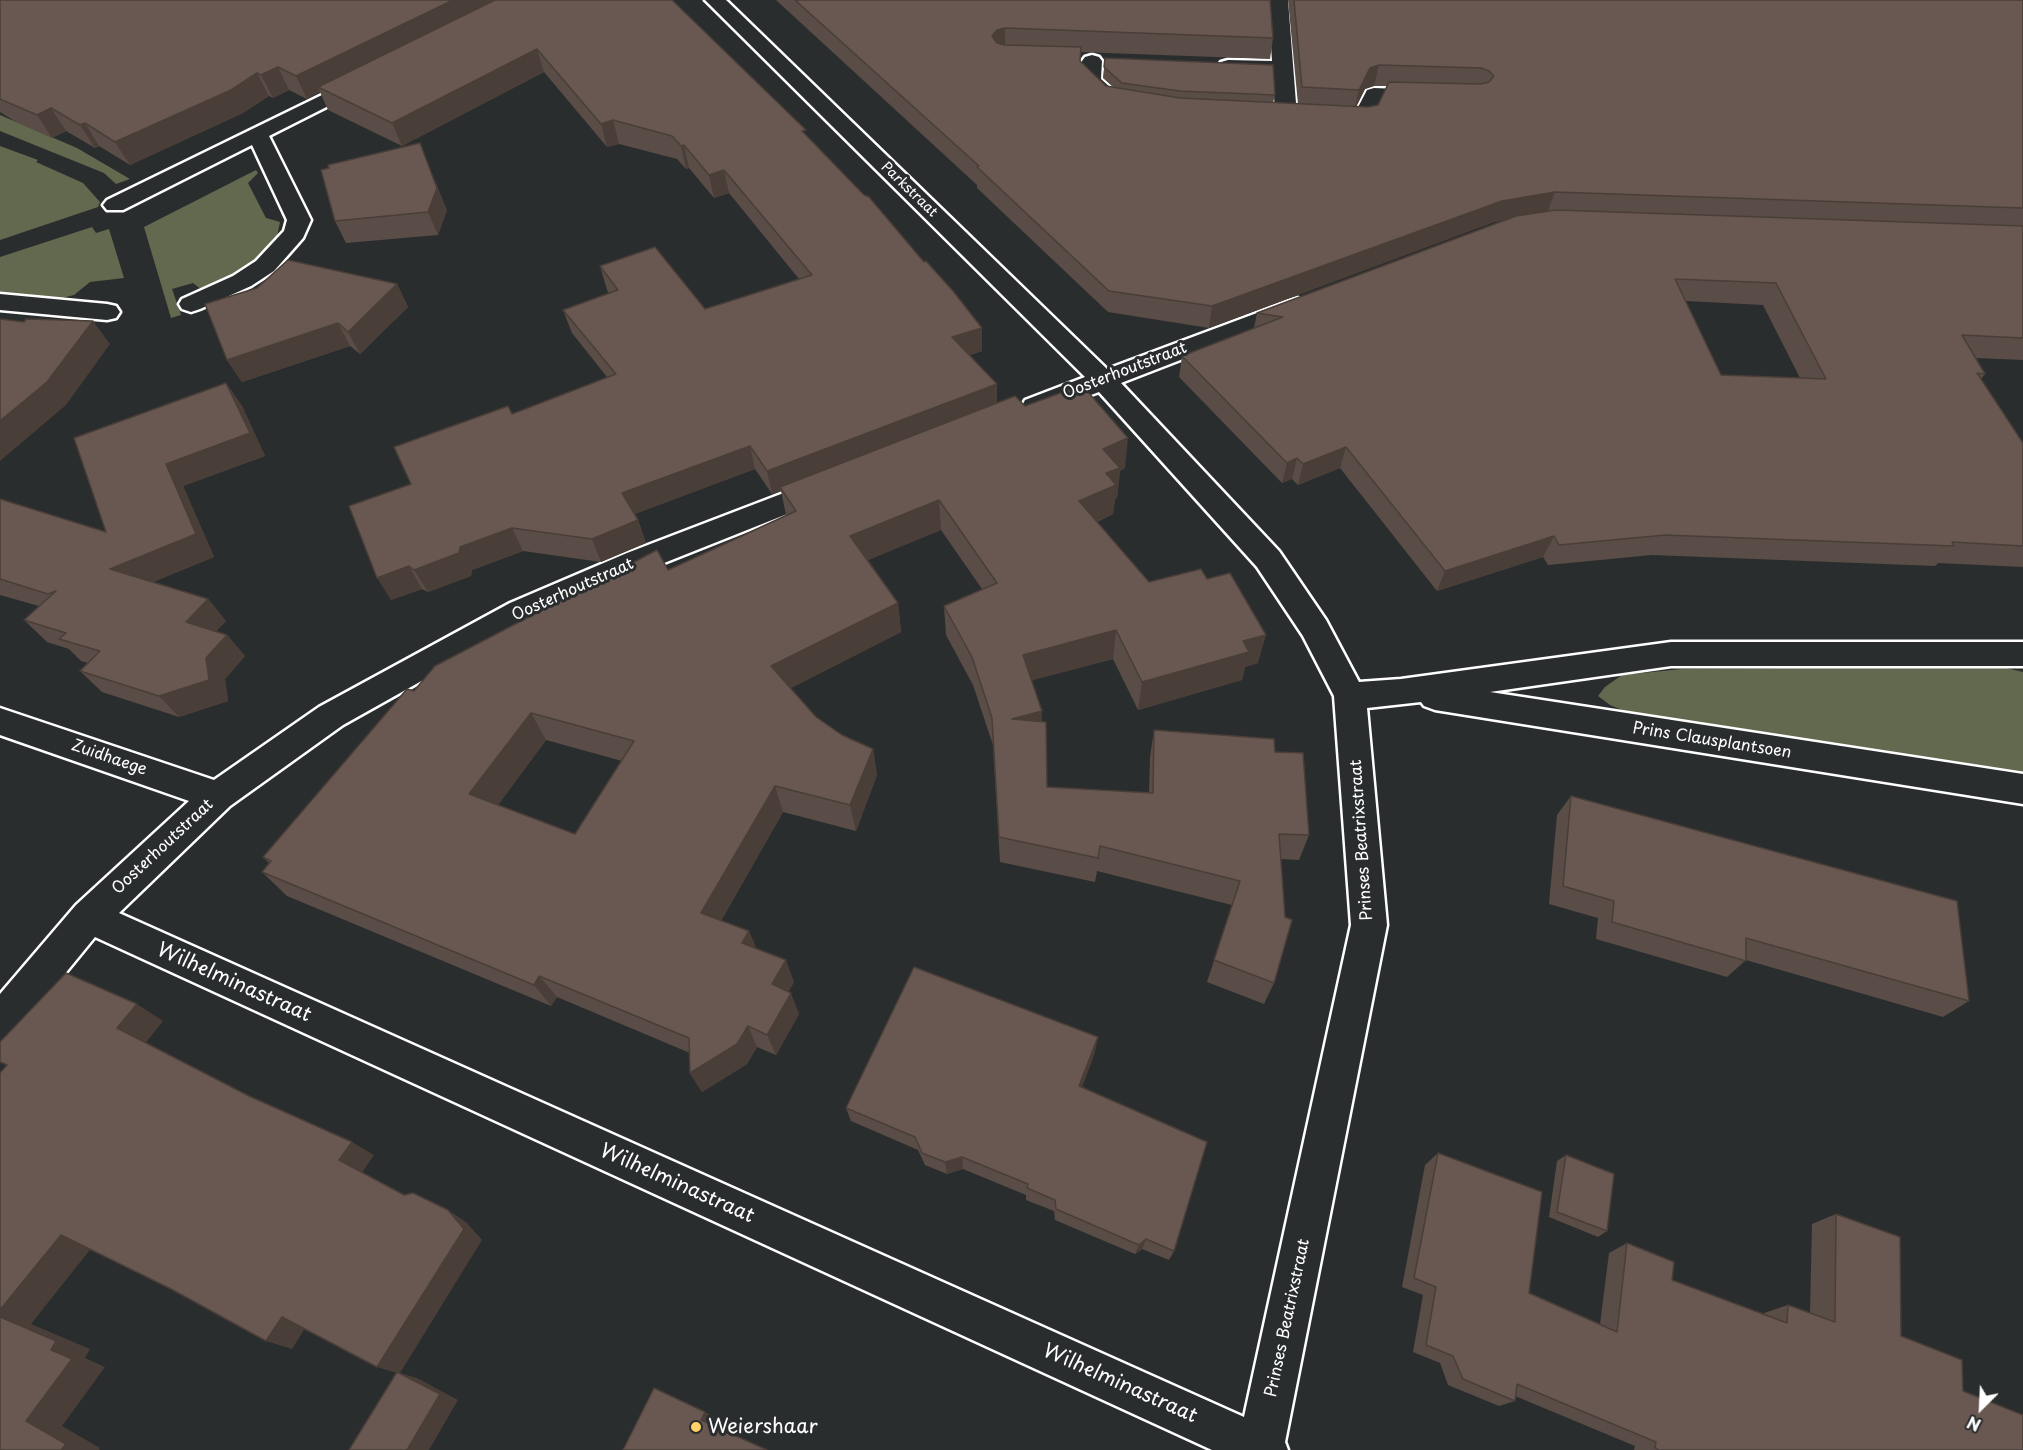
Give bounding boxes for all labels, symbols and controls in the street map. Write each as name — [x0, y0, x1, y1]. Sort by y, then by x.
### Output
street label: Parkstraat — [877, 159, 941, 221]
street label: Oosterhoutstraat — [1060, 339, 1190, 403]
street label: Oosterhoutstraat — [509, 555, 637, 625]
street label: Prins Clausplantsoen — [1631, 719, 1793, 763]
street label: Zuidhaege — [69, 736, 149, 780]
street label: Prinses Beatrixstraat — [1347, 759, 1377, 921]
street label: Oosterhoutstraat — [108, 795, 218, 899]
street label: Wilhelminastraat — [153, 938, 315, 1028]
street label: Wilhelminastraat — [596, 1139, 758, 1229]
street label: Prinses Beatrixstraat — [1262, 1237, 1314, 1399]
street label: Wilhelminastraat — [1039, 1339, 1201, 1429]
north arrow — [1951, 1378, 2011, 1438]
text: N — [1963, 1411, 1984, 1438]
place label: Weiershaar — [708, 1415, 818, 1439]
marker: Weiershaar — [689, 1420, 703, 1434]

